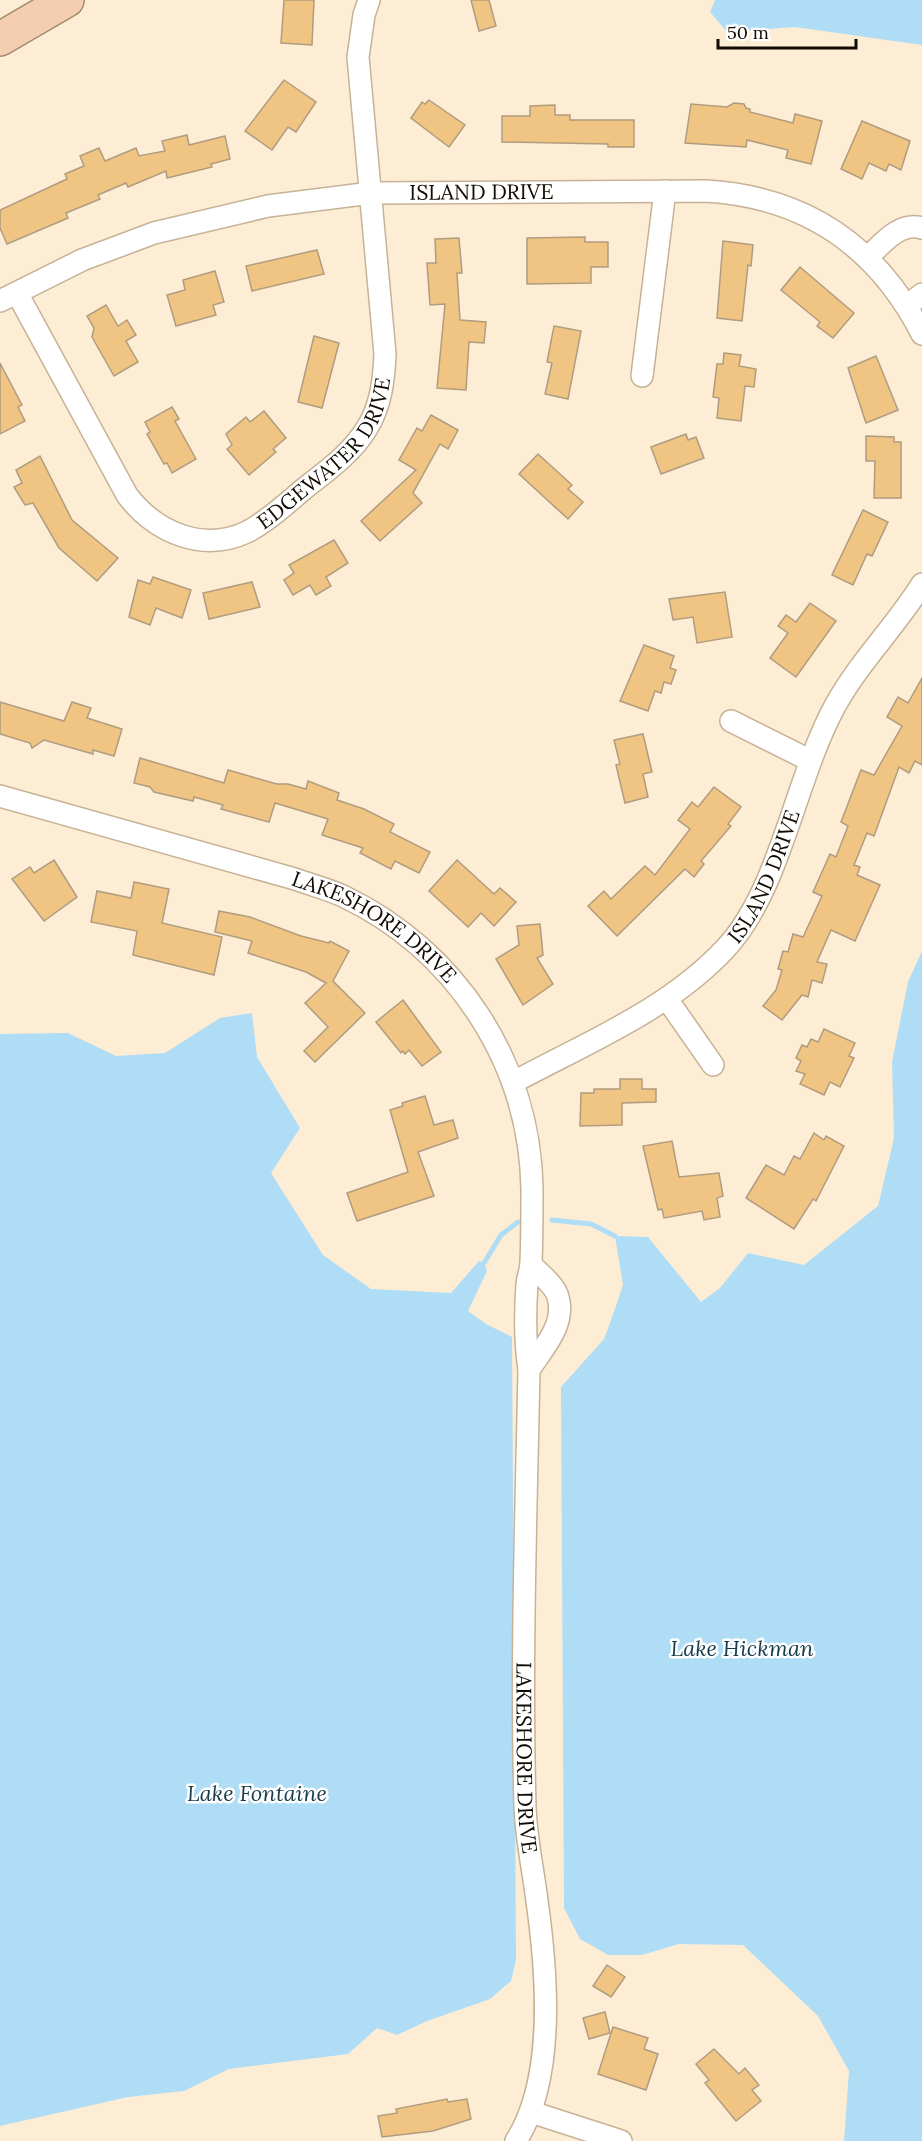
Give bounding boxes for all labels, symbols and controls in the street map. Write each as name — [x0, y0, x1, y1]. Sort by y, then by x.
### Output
scale bar — [718, 12, 856, 50]
text: 50 m — [727, 21, 769, 44]
street label: ISLAND DRIVE — [409, 178, 554, 206]
street label: EDGEWATER DRIVE — [252, 376, 396, 535]
street label: ISLAND DRIVE — [721, 806, 806, 949]
street label: LAKESHORE DRIVE — [288, 865, 463, 988]
water label: Lake Hickman — [670, 1634, 814, 1662]
street label: LAKESHORE DRIVE — [511, 1662, 544, 1855]
water label: Lake Fontaine — [187, 1779, 327, 1807]

